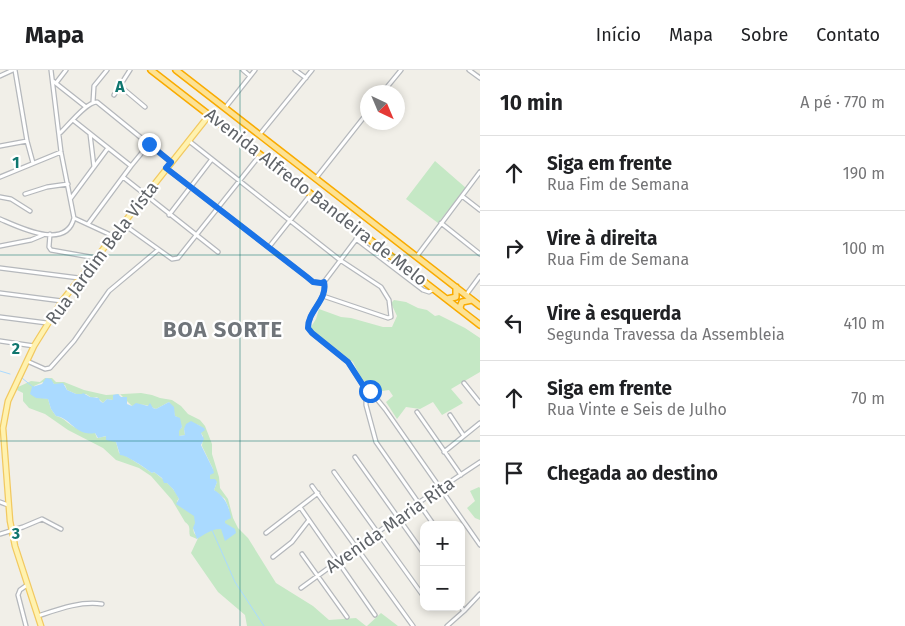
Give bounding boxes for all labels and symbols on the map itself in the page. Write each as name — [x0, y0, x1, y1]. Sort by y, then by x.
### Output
text: A — [114, 77, 125, 96]
north arrow — [360, 85, 405, 130]
street label: Avenida Alfredo Bandeira de Melo — [200, 103, 432, 291]
route end — [138, 133, 161, 156]
text: 1 — [12, 153, 20, 172]
street label: Rua Jardim Bela Vista — [41, 177, 163, 329]
district label: BOA SORTE — [163, 316, 283, 343]
text: 2 — [12, 339, 20, 358]
route start — [359, 380, 382, 403]
street label: Avenida Maria Rita — [321, 472, 459, 578]
text: 3 — [11, 524, 20, 543]

